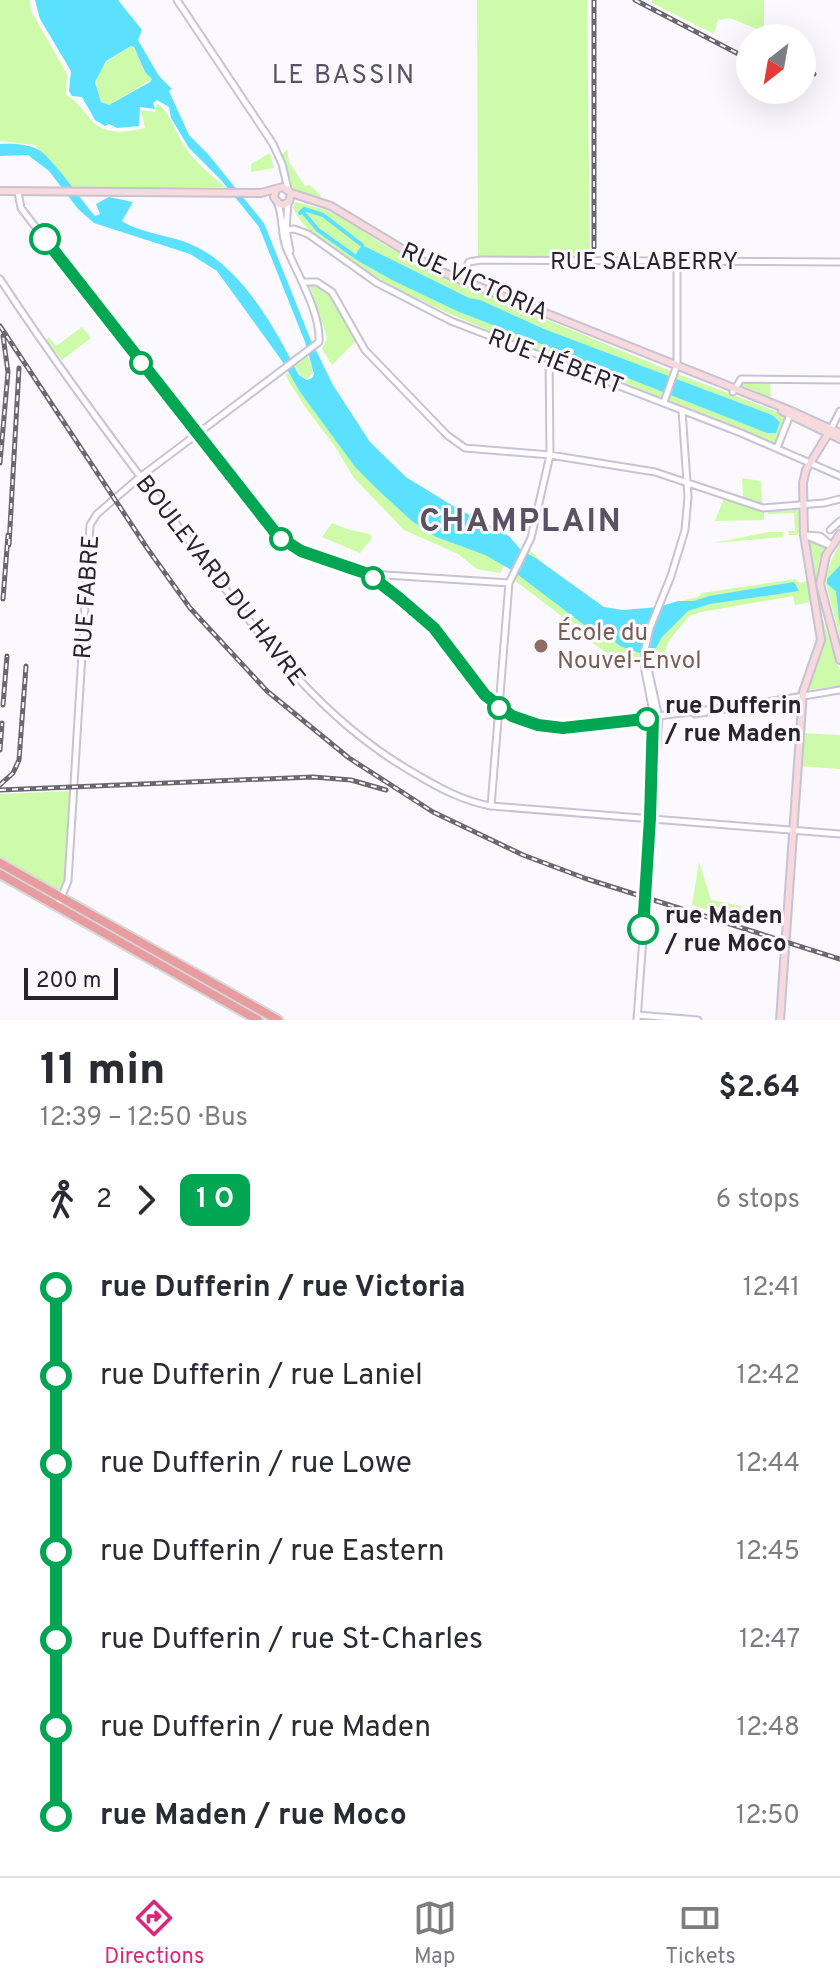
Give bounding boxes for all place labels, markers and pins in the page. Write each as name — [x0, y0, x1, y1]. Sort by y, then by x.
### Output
unlabelled marker — [30, 224, 60, 254]
unlabelled marker — [130, 352, 152, 374]
unlabelled marker — [270, 528, 292, 550]
unlabelled marker — [362, 567, 384, 589]
place label: École du Nouvel-Envol — [557, 617, 701, 677]
marker: École du Nouvel-Envol — [532, 637, 550, 655]
place label: rue Dufferin / rue Maden — [664, 692, 802, 750]
unlabelled marker — [488, 697, 510, 719]
marker: rue Dufferin / rue Maden — [636, 708, 658, 730]
place label: rue Maden / rue Moco — [664, 902, 787, 960]
marker: rue Maden / rue Moco — [628, 914, 658, 944]

